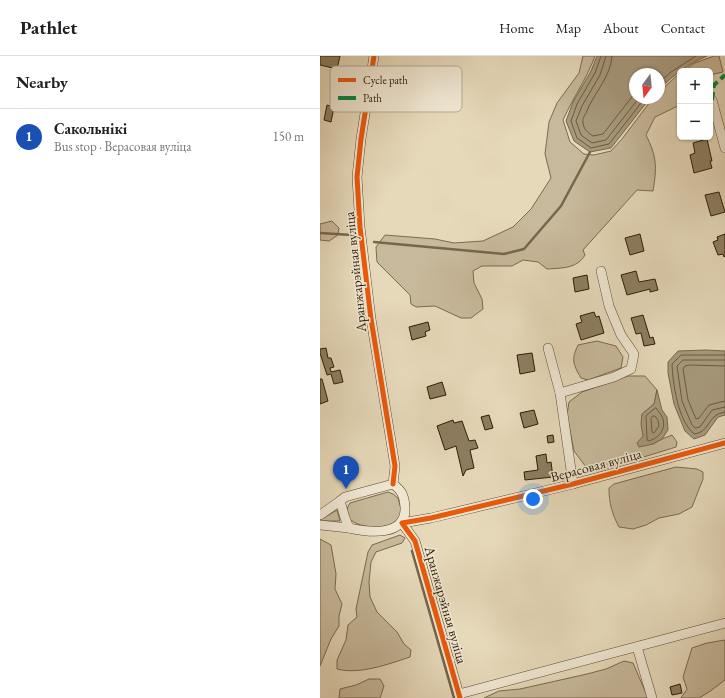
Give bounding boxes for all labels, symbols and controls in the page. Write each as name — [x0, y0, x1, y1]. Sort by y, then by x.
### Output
text: Pathlet — [20, 15, 77, 40]
text: Home — [499, 19, 534, 37]
text: Map — [556, 19, 581, 37]
text: About — [603, 19, 639, 37]
text: Contact — [661, 19, 705, 37]
legend — [330, 66, 462, 112]
north arrow — [629, 68, 665, 104]
map controls — [677, 68, 713, 140]
button: + — [677, 68, 713, 104]
text: Nearby — [16, 71, 68, 93]
text: Cycle path — [363, 73, 408, 87]
text: Path — [363, 91, 382, 105]
button: − — [677, 104, 713, 140]
text: Сакольнікі — [54, 119, 127, 138]
text: 1 — [26, 128, 32, 145]
text: 150 m — [273, 128, 304, 145]
text: Bus stop · Верасовая вуліца — [54, 138, 192, 155]
street label: Аранжарэйная вуліца — [340, 210, 370, 334]
street label: Верасовая вуліца — [548, 444, 644, 486]
pin: 1 — [333, 456, 359, 489]
your location — [523, 489, 543, 509]
street label: Аранжарэйная вуліца — [420, 543, 471, 666]

